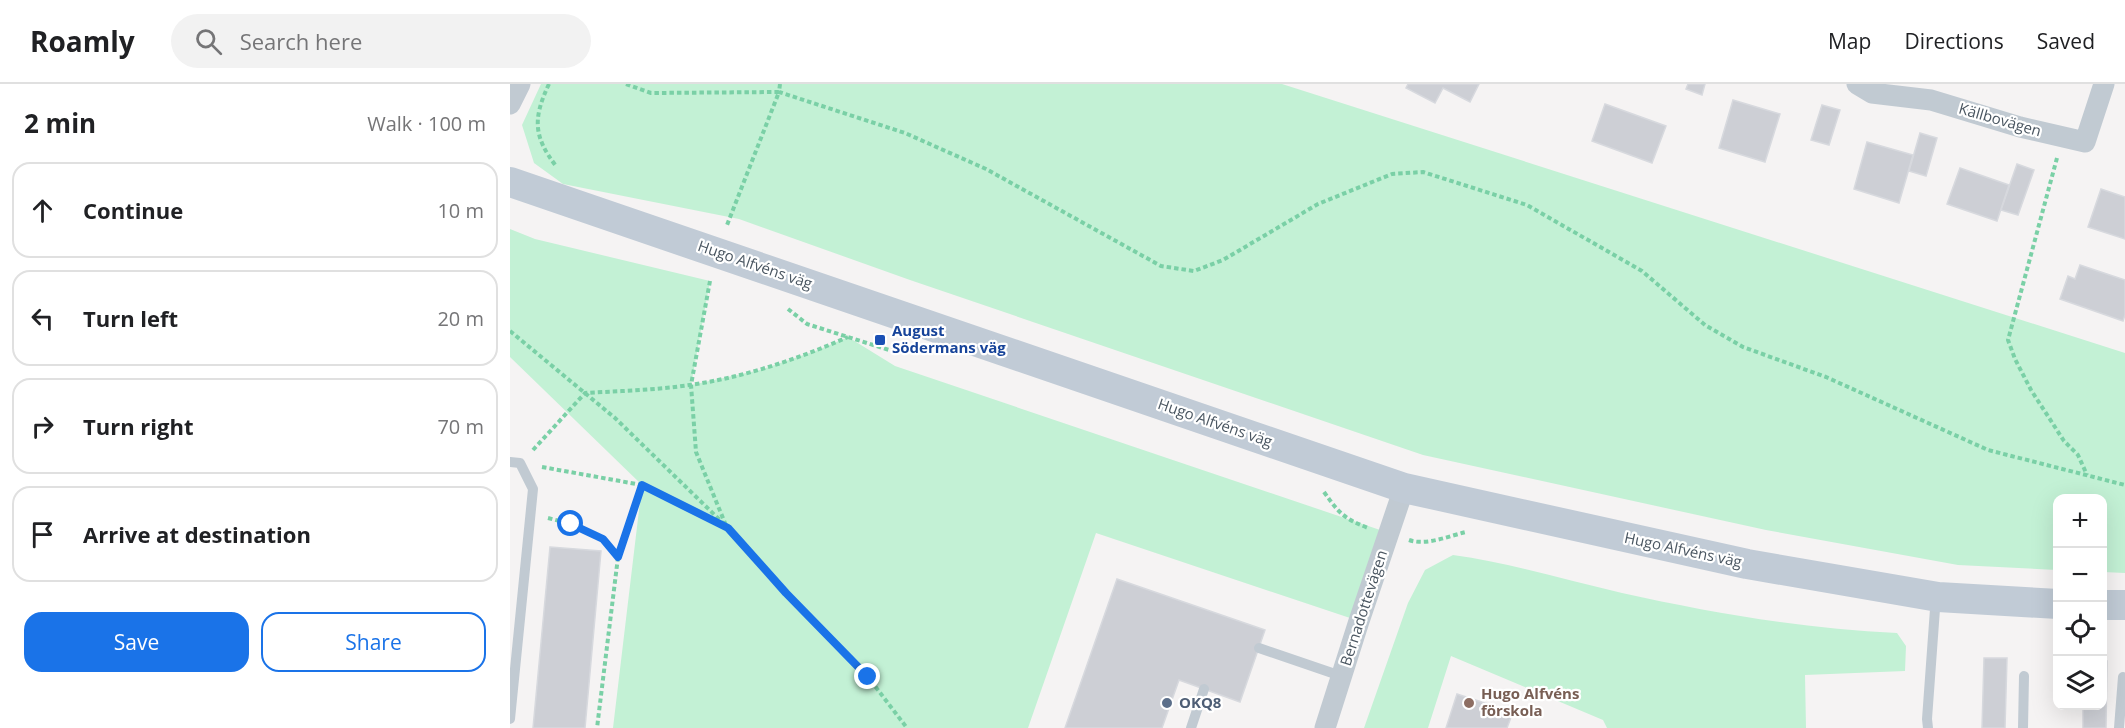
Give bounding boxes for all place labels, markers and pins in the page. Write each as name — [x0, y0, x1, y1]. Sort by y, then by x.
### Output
place label: August Södermans väg — [892, 320, 1006, 357]
marker: August Södermans väg — [873, 333, 887, 347]
place label: Hugo Alfvéns förskola — [1481, 683, 1579, 720]
place label: OKQ8 — [1179, 692, 1222, 712]
marker: OKQ8 — [1160, 696, 1174, 710]
marker: Hugo Alfvéns förskola — [1462, 696, 1476, 710]

